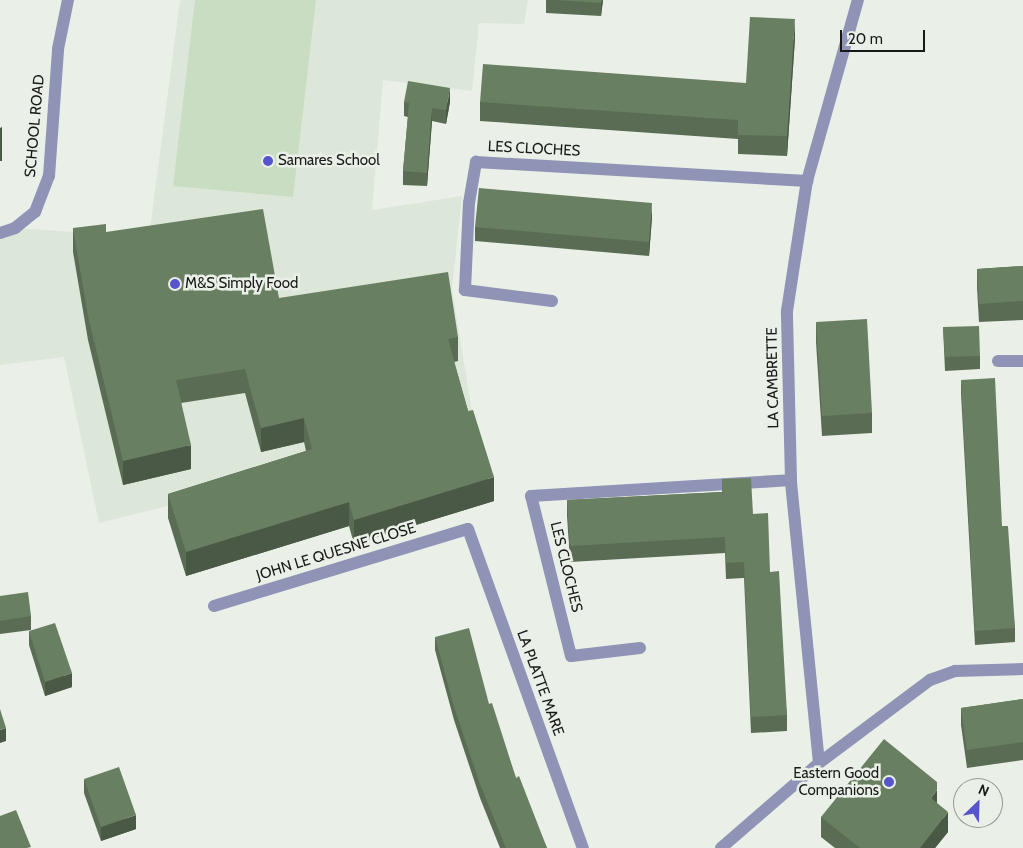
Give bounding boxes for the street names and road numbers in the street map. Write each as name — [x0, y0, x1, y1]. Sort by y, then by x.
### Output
street label: SCHOOL ROAD — [22, 74, 48, 178]
street label: LES CLOCHES — [487, 138, 581, 160]
street label: LA CAMBRETTE — [763, 327, 783, 429]
street label: JOHN LE QUESNE CLOSE — [254, 519, 418, 585]
street label: LES CLOCHES — [546, 520, 586, 614]
street label: LA PLATTE MARE — [513, 628, 567, 738]

